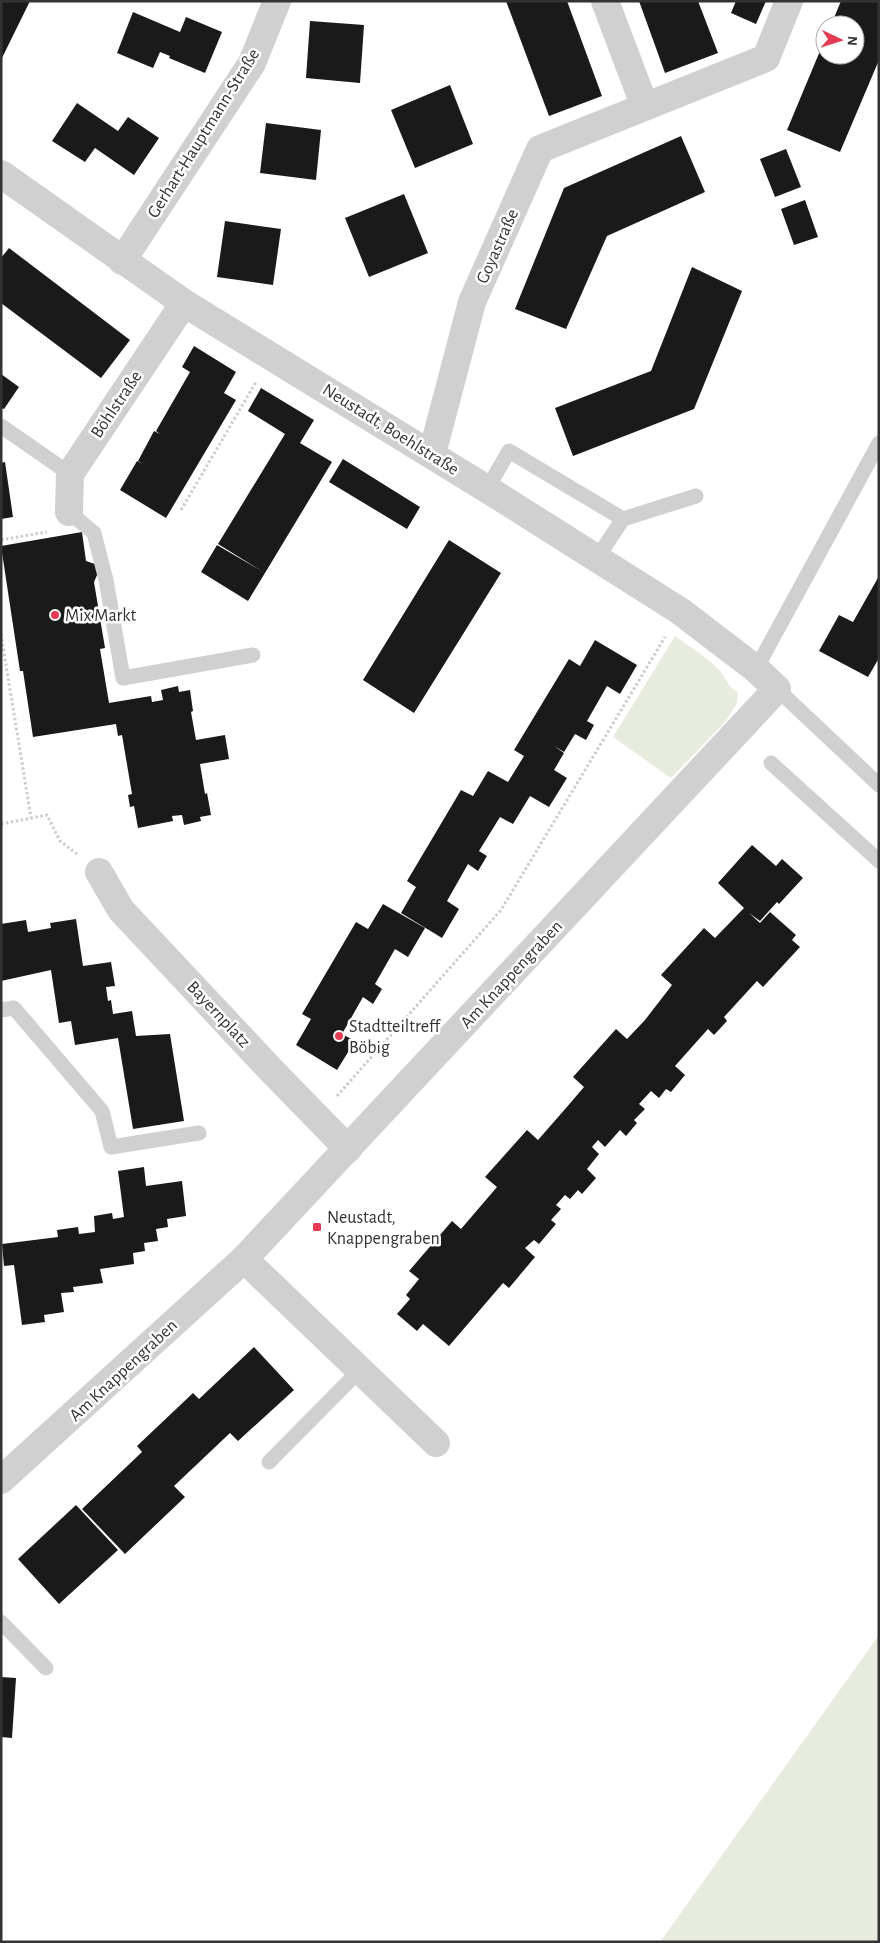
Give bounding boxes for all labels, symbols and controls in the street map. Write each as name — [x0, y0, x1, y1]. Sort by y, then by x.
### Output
north arrow — [815, 15, 865, 65]
text: N — [845, 35, 859, 46]
street label: Gerhart-Hauptmann-Straße — [144, 46, 263, 221]
street label: Goyastraße — [474, 206, 522, 286]
street label: Böhlstraße — [88, 368, 146, 441]
street label: Neustadt, Boehlstraße — [319, 381, 462, 479]
place label: Mix Markt — [65, 607, 137, 625]
marker: Mix Markt — [49, 609, 61, 621]
street label: Am Knappengraben — [457, 917, 566, 1032]
street label: Bayernplatz — [183, 978, 253, 1051]
place label: Stadtteiltreff Böbig — [349, 1018, 441, 1057]
marker: Stadtteiltreff Böbig — [333, 1030, 345, 1042]
place label: Neustadt, Knappengraben — [327, 1209, 440, 1248]
marker: Neustadt, Knappengraben — [311, 1221, 323, 1233]
street label: Am Knappengraben — [66, 1316, 181, 1425]

